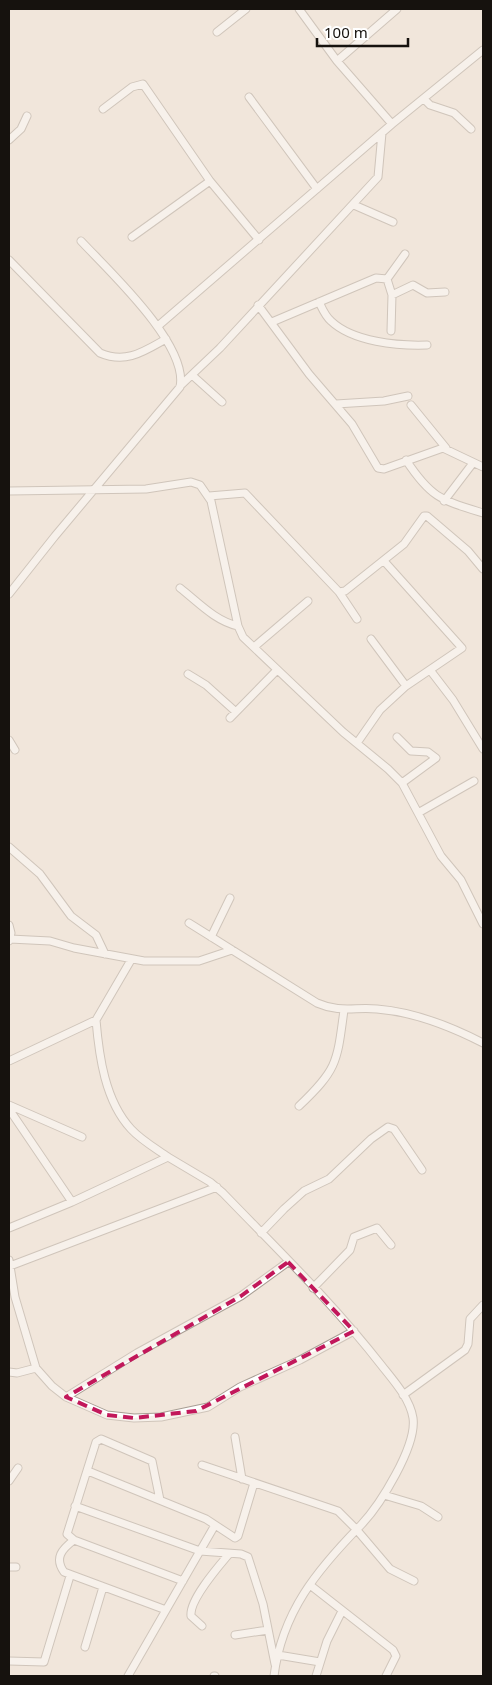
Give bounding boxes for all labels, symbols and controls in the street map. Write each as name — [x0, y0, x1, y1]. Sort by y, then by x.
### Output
scale bar — [317, 15, 408, 47]
text: 100 m — [324, 22, 368, 42]

